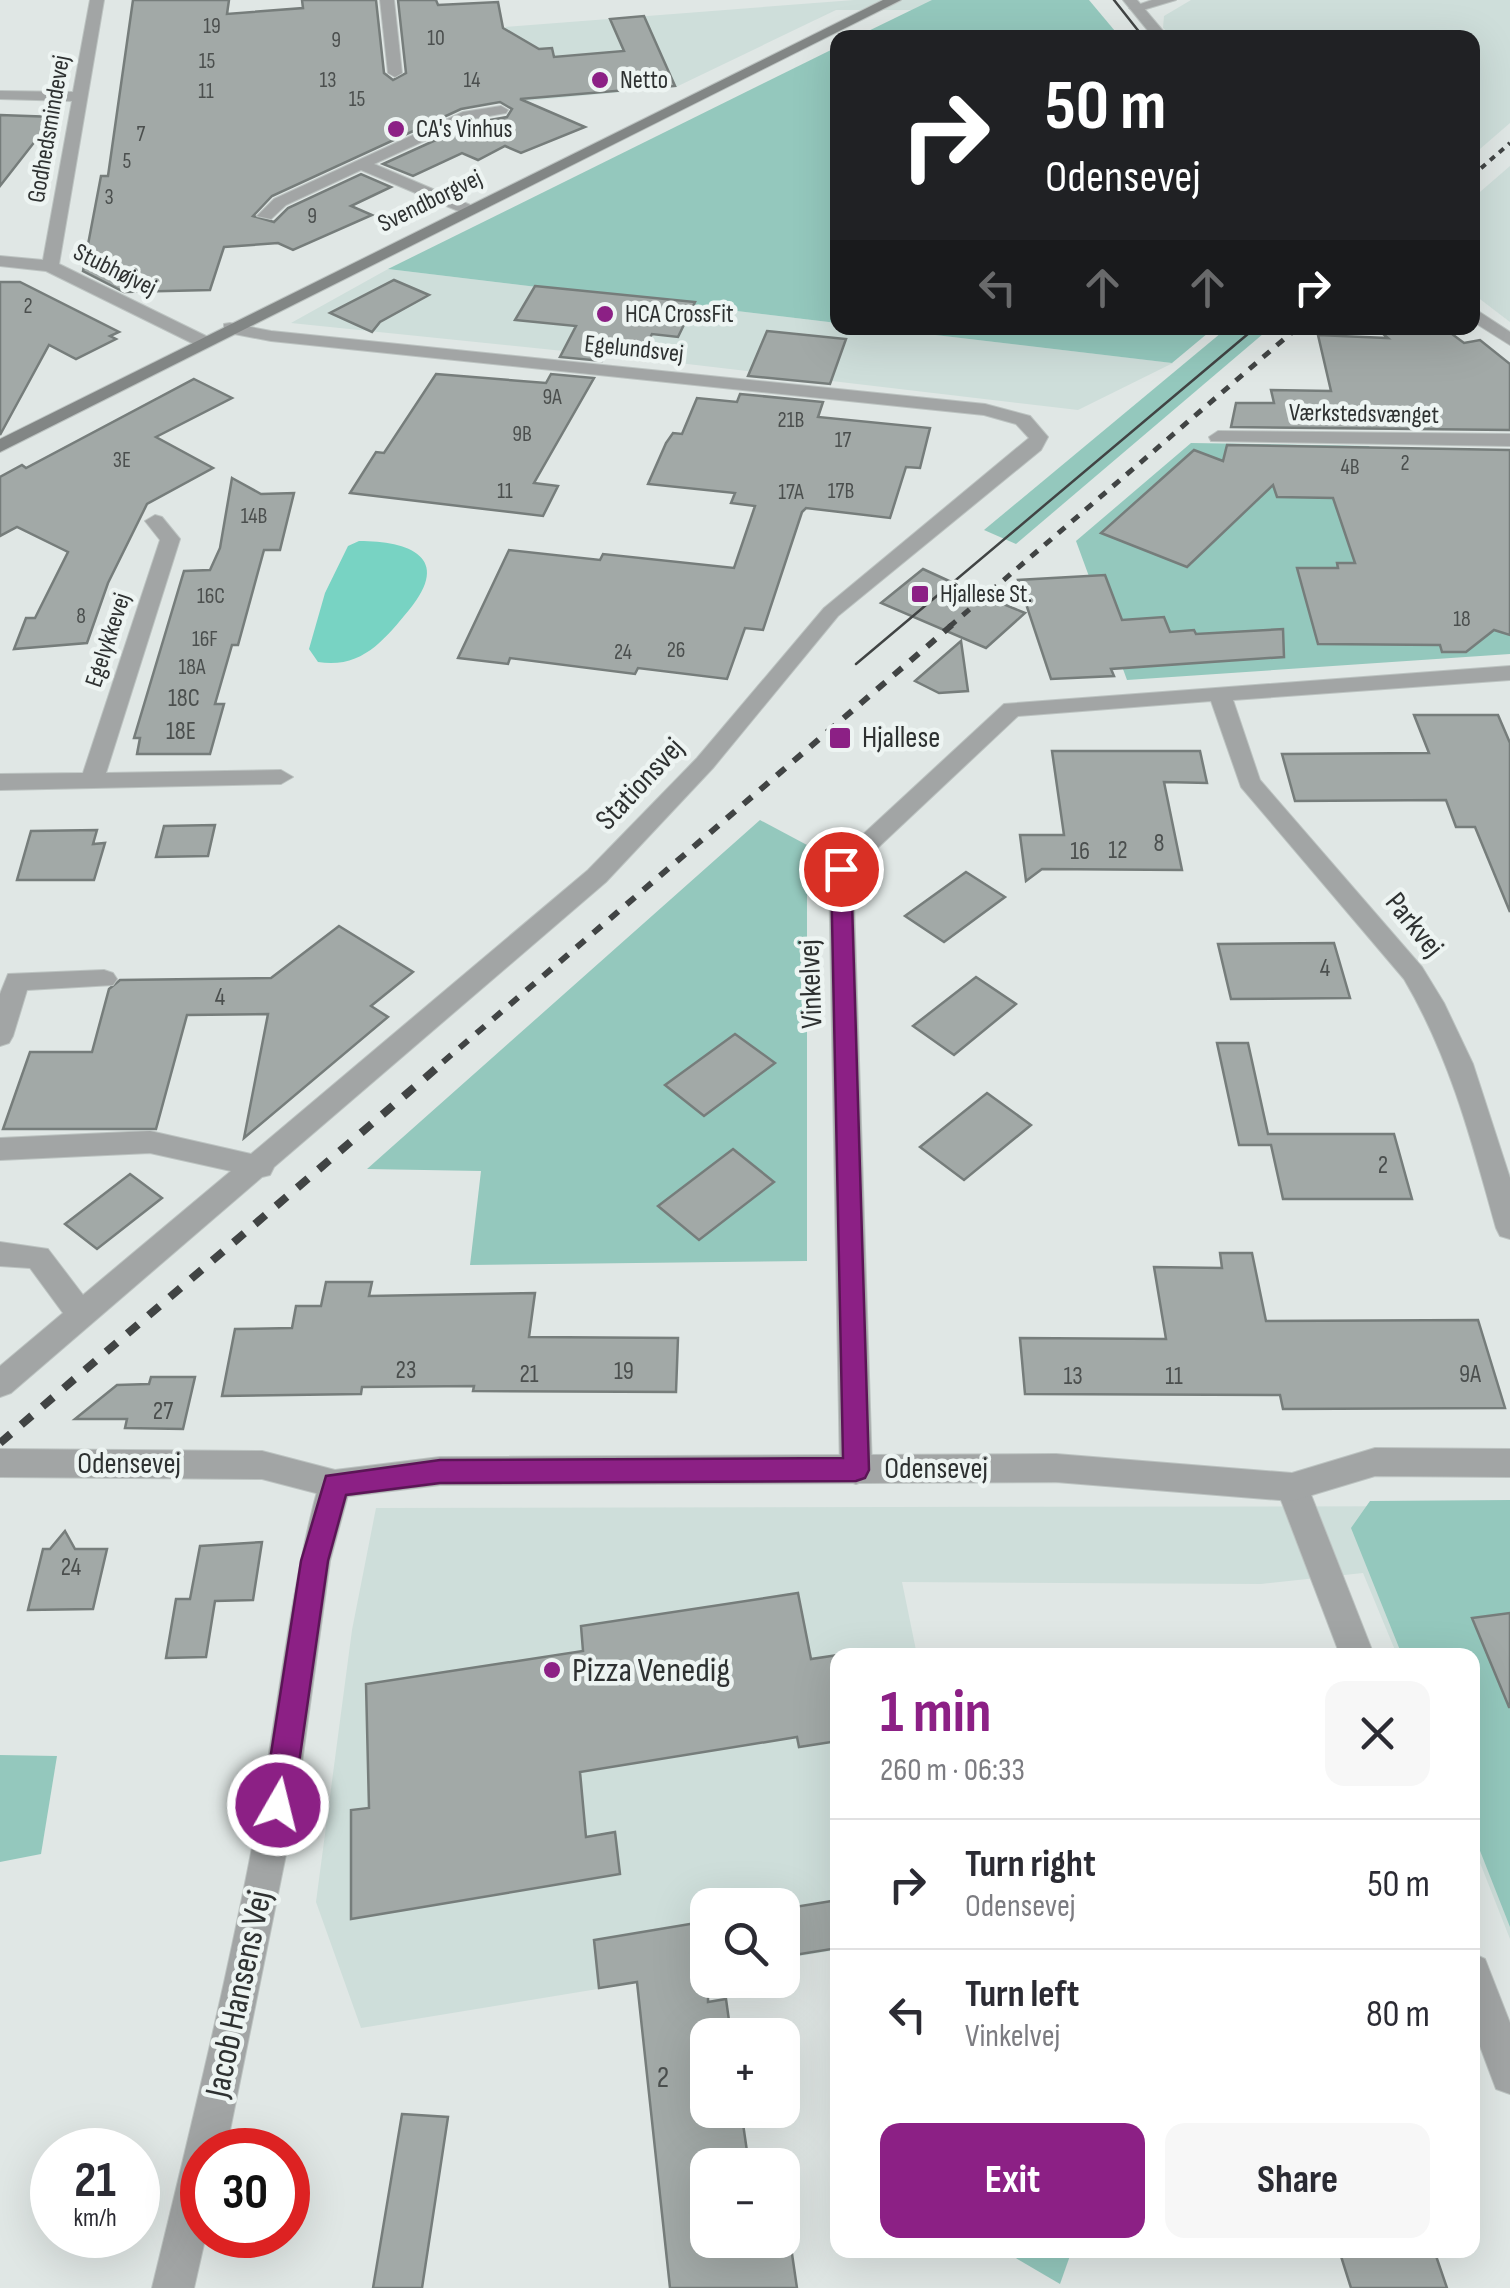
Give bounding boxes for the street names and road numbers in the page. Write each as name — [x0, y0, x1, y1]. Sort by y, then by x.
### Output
street label: Godhedsmindevej — [21, 53, 77, 205]
street label: Svendborgvej — [373, 162, 487, 240]
street label: Stubhøjvej — [68, 237, 162, 303]
street label: Egelundsvej — [583, 328, 685, 370]
street label: Værkstedsvænget — [1289, 397, 1439, 431]
street label: Egelykkevej — [78, 589, 138, 691]
street label: Stationsvej — [588, 730, 692, 838]
street label: Parkvej — [1377, 885, 1451, 965]
street label: Vinkelvej — [791, 939, 831, 1029]
street label: Odensevej — [77, 1446, 181, 1482]
street label: Odensevej — [884, 1451, 988, 1487]
street label: Jacob Hansens Vej — [196, 1887, 282, 2102]

